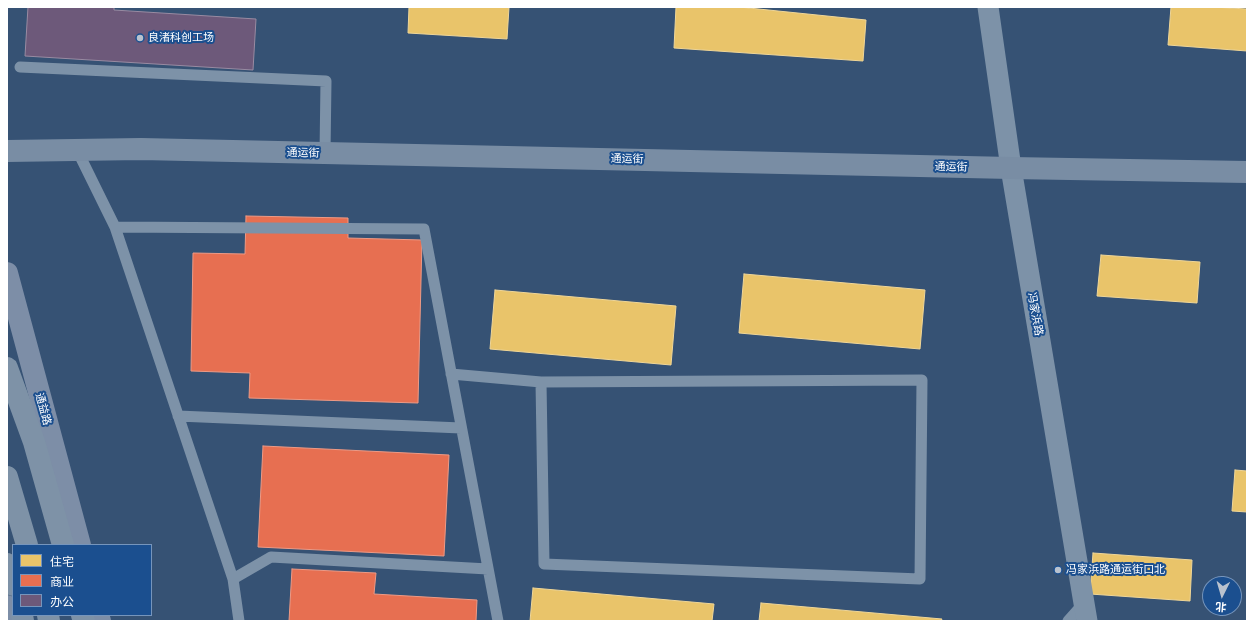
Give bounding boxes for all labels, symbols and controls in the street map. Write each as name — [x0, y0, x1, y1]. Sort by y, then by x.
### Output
place label: 良渚科创工场 — [148, 31, 214, 45]
marker: 良渚科创工场 — [135, 33, 145, 43]
street label: 通运街 — [286, 146, 320, 160]
street label: 通运街 — [610, 152, 644, 166]
street label: 通运街 — [934, 160, 968, 174]
street label: 冯家浜路 — [1025, 291, 1045, 337]
street label: 通益路 — [32, 391, 54, 427]
legend — [12, 544, 152, 616]
text: 住宅 — [50, 554, 74, 569]
place label: 冯家浜路通运街口北 — [1066, 563, 1165, 577]
marker: 冯家浜路通运街口北 — [1053, 565, 1063, 575]
text: 商业 — [50, 574, 74, 589]
north arrow — [1202, 576, 1242, 616]
text: 办公 — [50, 594, 74, 609]
text: 北 — [1215, 600, 1227, 614]

